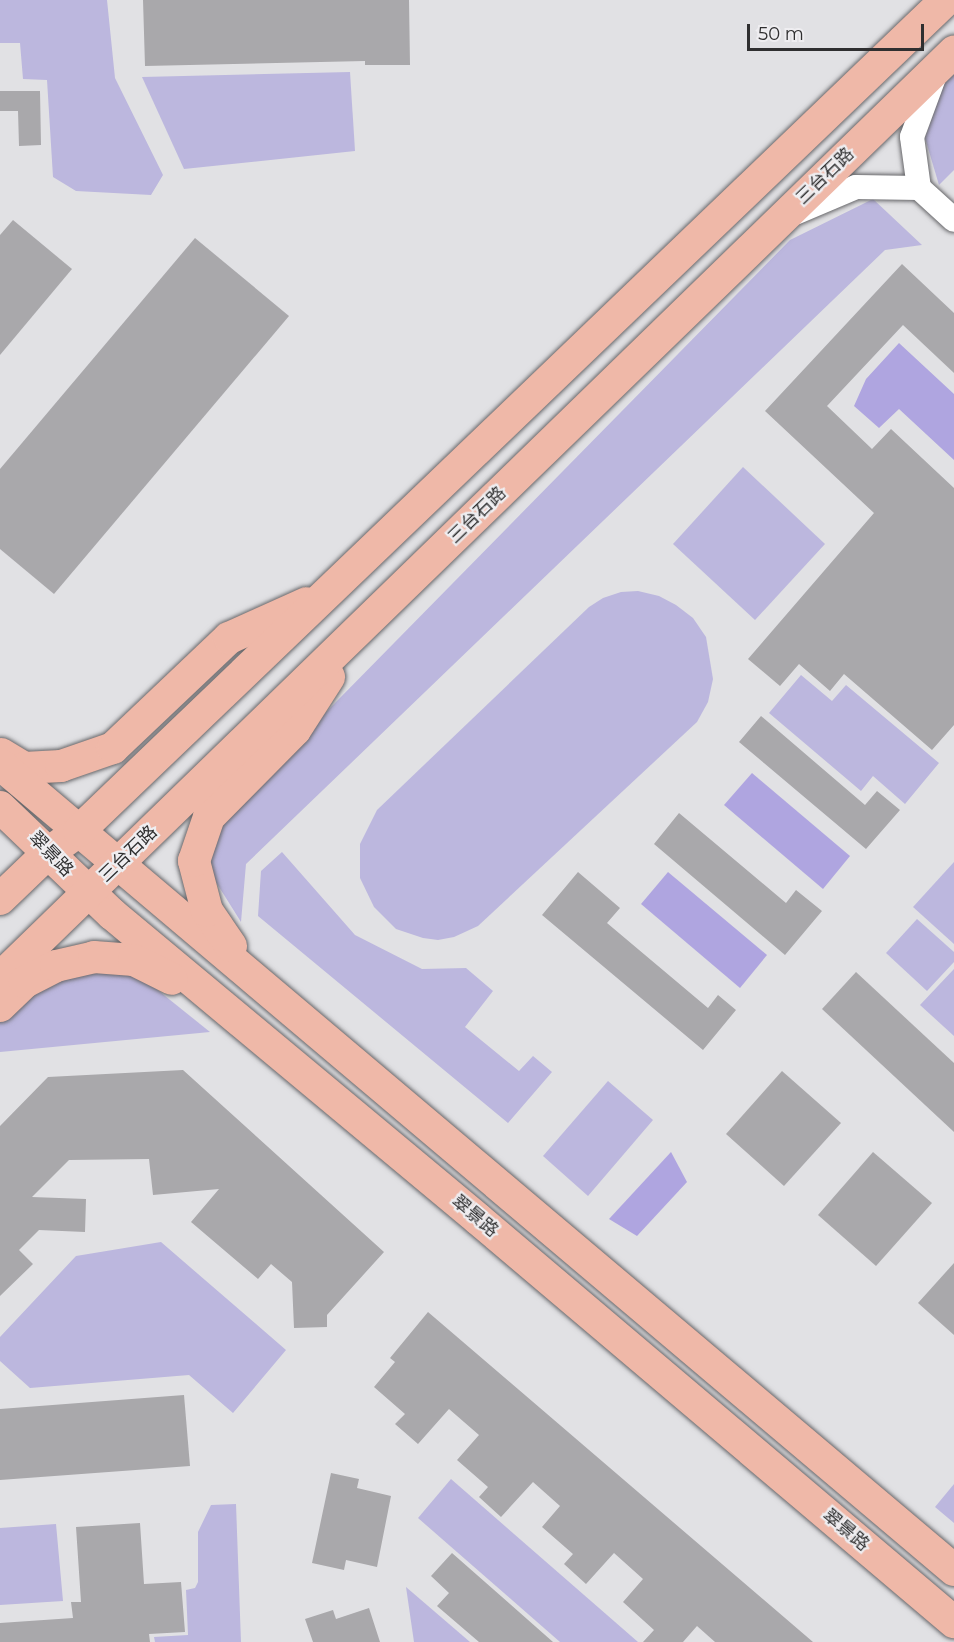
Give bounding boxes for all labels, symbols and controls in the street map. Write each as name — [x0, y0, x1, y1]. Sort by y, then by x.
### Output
scale bar — [750, 12, 927, 50]
text: 50 m — [758, 23, 804, 45]
street label: 三台石路 — [792, 143, 858, 209]
street label: 三台石路 — [444, 482, 510, 548]
street label: 三台石路 — [95, 821, 161, 887]
street label: 翠景路 — [24, 827, 78, 881]
street label: 翠景路 — [447, 1190, 503, 1242]
street label: 翠景路 — [818, 1504, 874, 1556]

